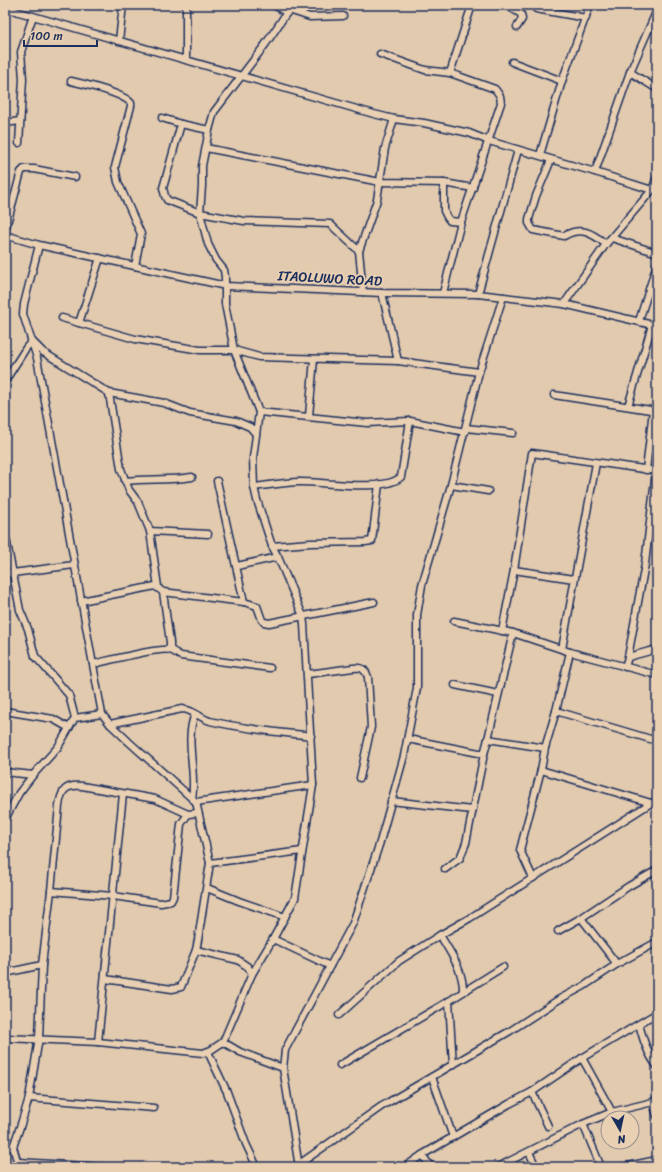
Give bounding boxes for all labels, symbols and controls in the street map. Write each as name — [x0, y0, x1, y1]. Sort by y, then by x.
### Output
scale bar — [24, 22, 97, 48]
text: 100 m — [30, 25, 63, 47]
street label: ITAOLUWO ROAD — [276, 263, 383, 294]
north arrow — [600, 1110, 640, 1150]
text: N — [616, 1129, 628, 1149]

